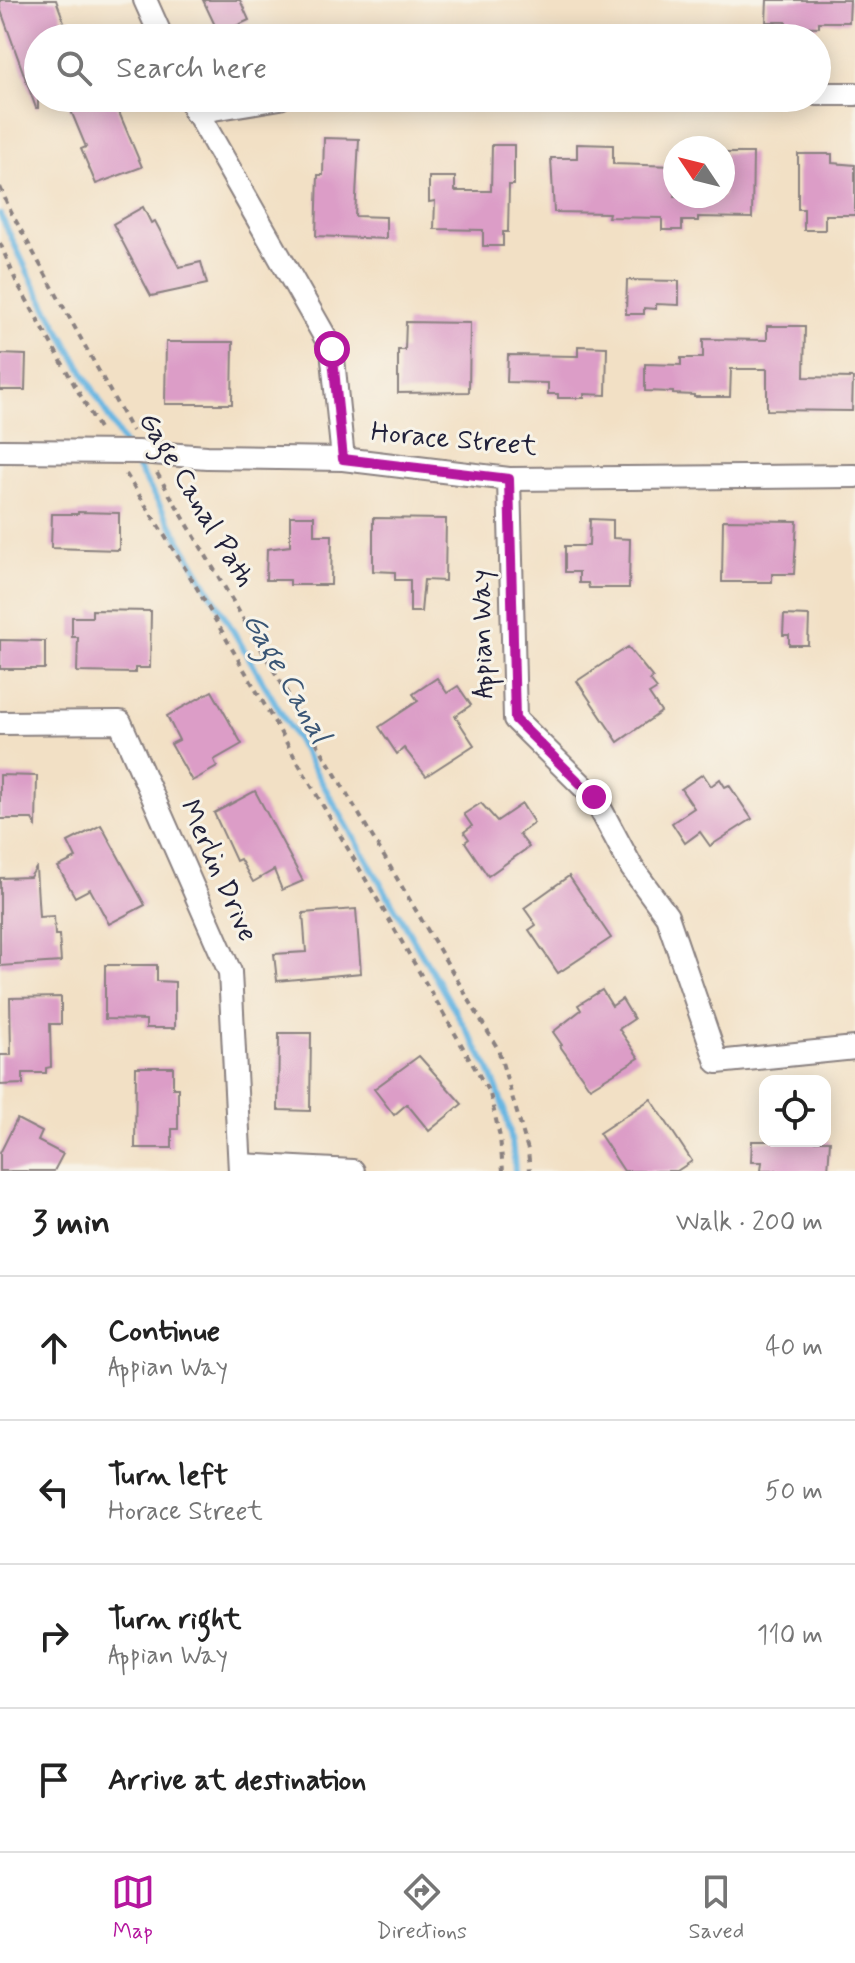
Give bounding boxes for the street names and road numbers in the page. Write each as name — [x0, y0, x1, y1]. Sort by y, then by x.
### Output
street label: Gage Canal Path — [127, 406, 263, 596]
street label: Horace Street — [369, 414, 539, 466]
street label: Appian Way — [463, 569, 506, 699]
street label: Merlin Drive — [170, 794, 266, 948]

